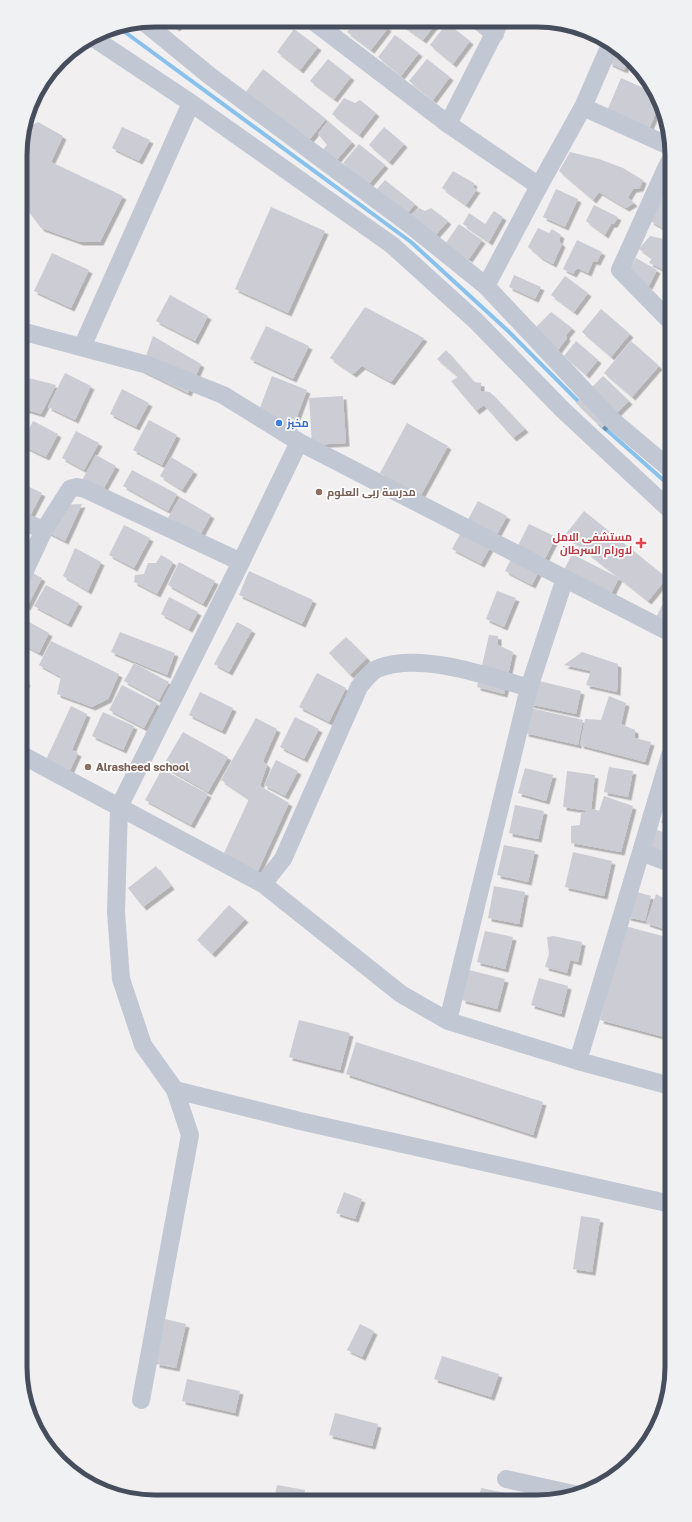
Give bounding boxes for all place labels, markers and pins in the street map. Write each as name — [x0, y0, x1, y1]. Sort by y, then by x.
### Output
place label: مخبز — [286, 416, 309, 430]
marker: مخبز — [274, 418, 284, 428]
place label: مدرسة ربى العلوم — [327, 485, 416, 500]
marker: مدرسة ربى العلوم — [314, 487, 324, 497]
place label: مستشفى الامل لاورام السرطان — [553, 530, 632, 558]
marker: مستشفى الامل لاورام السرطان — [635, 537, 647, 549]
place label: Alrasheed school — [96, 760, 190, 773]
marker: Alrasheed school — [83, 762, 93, 772]

